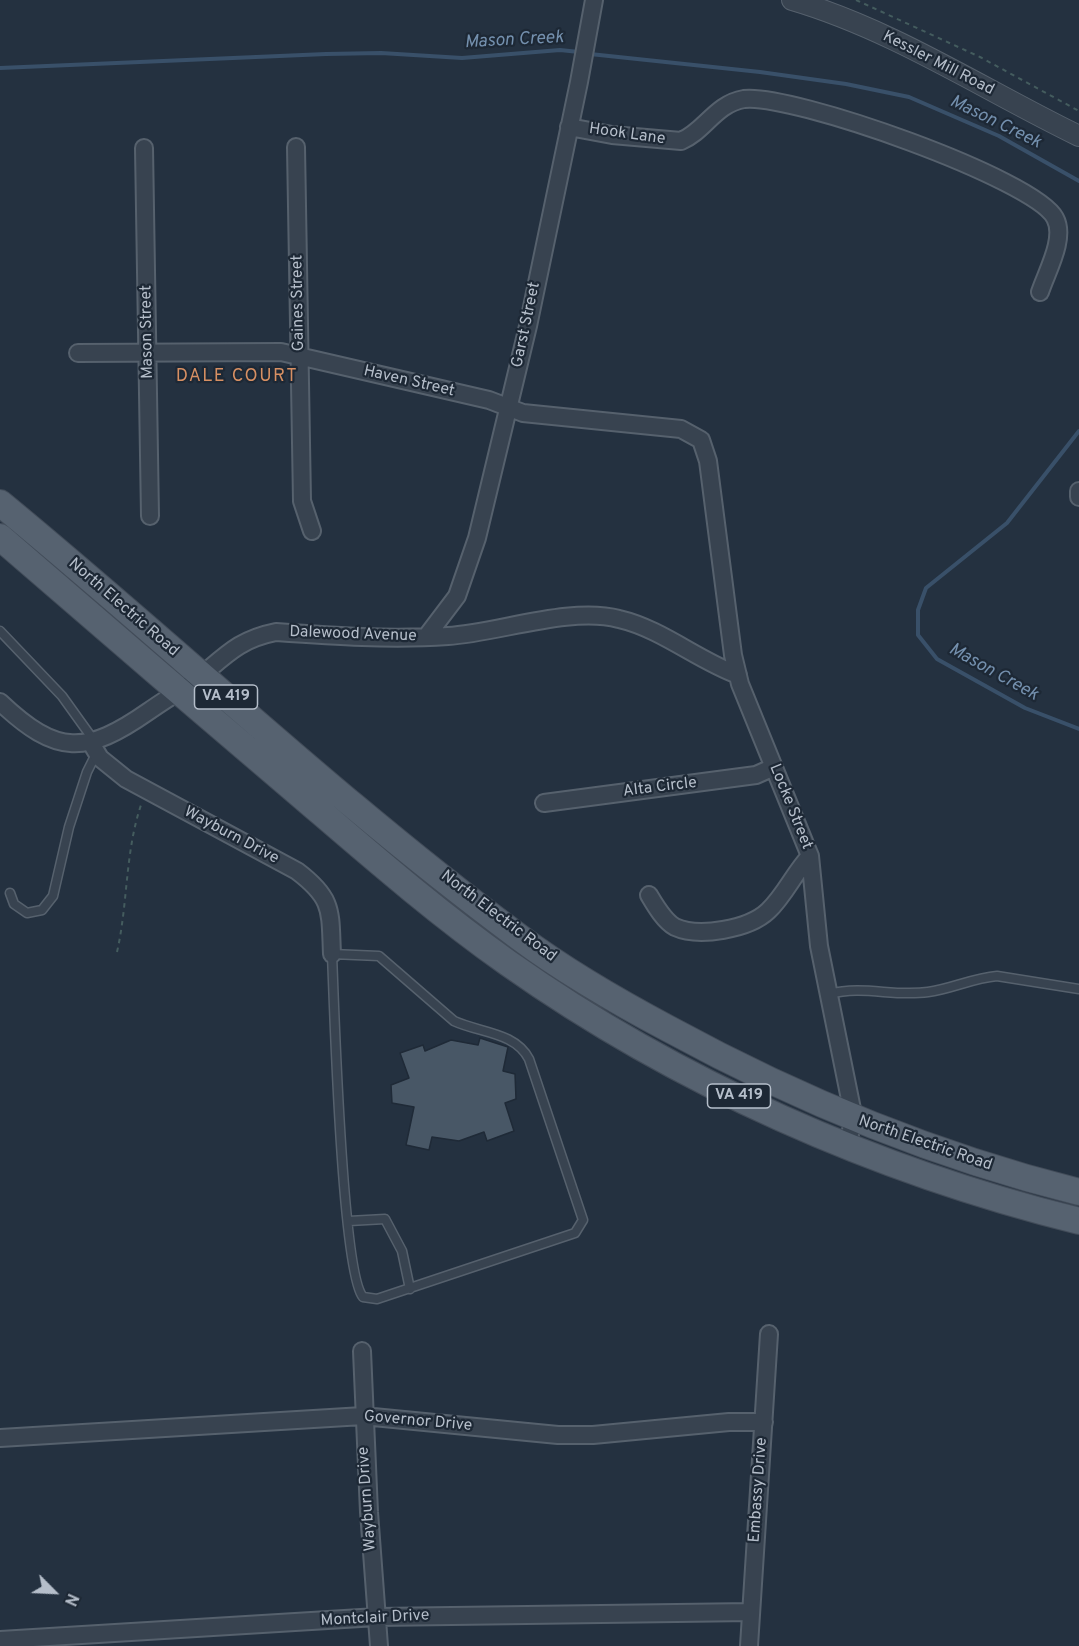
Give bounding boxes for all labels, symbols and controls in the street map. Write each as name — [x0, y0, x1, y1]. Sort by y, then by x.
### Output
water label: Mason Creek — [464, 28, 564, 54]
street label: Kessler Mill Road — [879, 28, 997, 100]
water label: Mason Creek — [946, 92, 1044, 154]
street label: Hook Lane — [588, 120, 666, 150]
street label: Gaines Street — [289, 255, 309, 351]
street label: Garst Street — [509, 281, 545, 369]
street label: Mason Street — [138, 285, 158, 379]
street label: Haven Street — [362, 362, 456, 402]
district label: DALE COURT — [176, 366, 298, 388]
street label: North Electric Road — [64, 555, 182, 661]
street label: Dalewood Avenue — [289, 623, 417, 647]
water label: Mason Creek — [944, 640, 1042, 706]
road number: VA 419 — [194, 685, 258, 709]
street label: Locke Street — [764, 761, 816, 853]
street label: Alta Circle — [622, 774, 698, 802]
street label: Wayburn Drive — [180, 803, 282, 869]
street label: North Electric Road — [436, 867, 560, 967]
road number: VA 419 — [708, 1084, 771, 1108]
street label: North Electric Road — [856, 1112, 994, 1176]
street label: Governor Drive — [363, 1408, 473, 1436]
street label: Embassy Drive — [746, 1437, 772, 1543]
street label: Wayburn Drive — [355, 1446, 381, 1552]
north arrow — [24, 1562, 84, 1622]
text: N — [59, 1590, 82, 1609]
street label: Montclair Drive — [320, 1607, 430, 1631]

